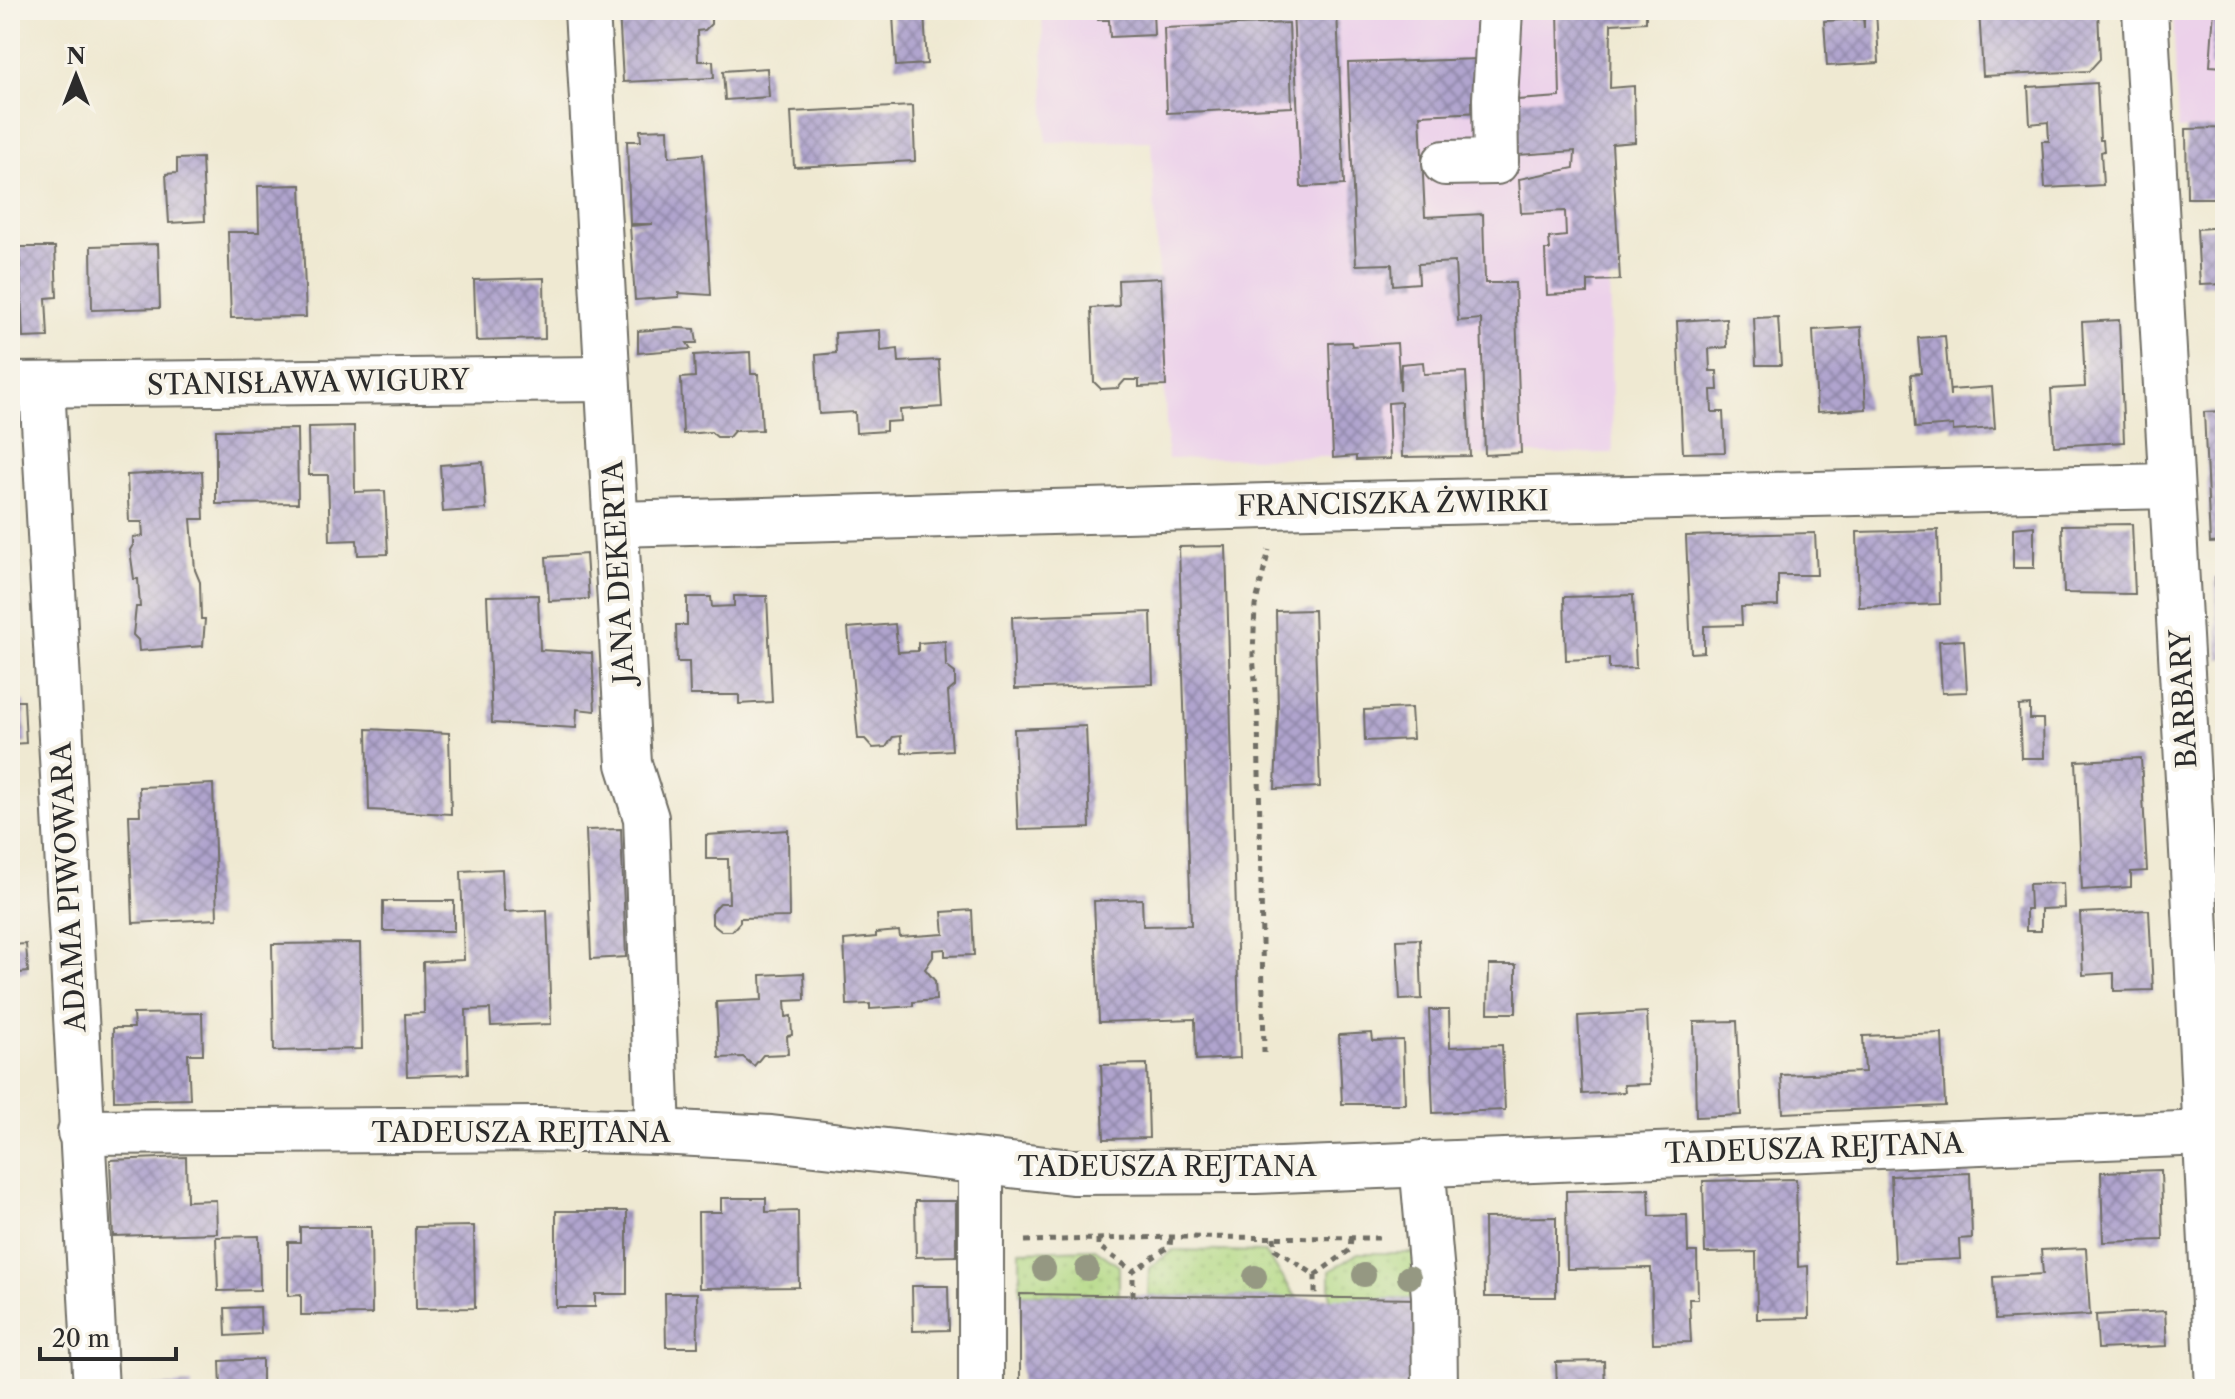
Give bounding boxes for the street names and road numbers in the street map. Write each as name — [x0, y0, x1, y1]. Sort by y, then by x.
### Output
street label: STANISŁAWA WIGURY — [146, 362, 471, 402]
street label: JANA DEKERTA — [595, 458, 641, 688]
street label: FRANCISZKA ŻWIRKI — [1237, 483, 1549, 523]
street label: BARBARY — [2162, 627, 2204, 769]
street label: ADAMA PIWOWARA — [43, 740, 93, 1034]
street label: TADEUSZA REJTANA — [371, 1115, 672, 1149]
street label: TADEUSZA REJTANA — [1664, 1126, 1965, 1170]
street label: TADEUSZA REJTANA — [1017, 1149, 1318, 1183]

